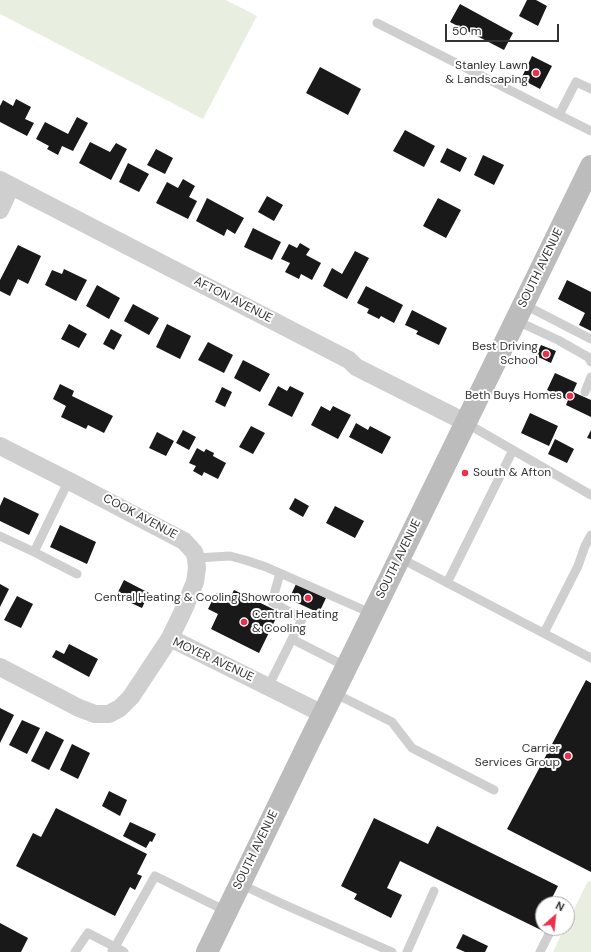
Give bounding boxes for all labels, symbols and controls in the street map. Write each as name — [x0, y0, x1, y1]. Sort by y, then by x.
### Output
scale bar — [447, 16, 561, 42]
text: 50 m — [452, 23, 481, 39]
place label: Stanley Lawn & Landscaping — [445, 59, 528, 87]
marker: Stanley Lawn & Landscaping — [531, 68, 541, 78]
street label: SOUTH AVENUE — [516, 226, 566, 310]
street label: AFTON AVENUE — [191, 274, 275, 326]
place label: Best Driving School — [472, 340, 538, 368]
marker: Best Driving School — [541, 349, 551, 359]
place label: Beth Buys Homes — [465, 389, 562, 403]
marker: Beth Buys Homes — [565, 391, 575, 401]
place label: South & Afton — [473, 466, 551, 480]
marker: South & Afton — [460, 468, 470, 478]
street label: COOK AVENUE — [100, 491, 180, 543]
street label: SOUTH AVENUE — [374, 517, 424, 601]
place label: Central Heating & Cooling Showroom — [94, 591, 300, 605]
marker: Central Heating & Cooling Showroom — [303, 593, 313, 603]
place label: Central Heating & Cooling — [252, 608, 338, 636]
marker: Central Heating & Cooling — [239, 617, 249, 627]
street label: MOYER AVENUE — [170, 635, 256, 685]
place label: Carrier Services Group — [475, 742, 560, 770]
marker: Carrier Services Group — [563, 751, 573, 761]
street label: SOUTH AVENUE — [231, 808, 281, 892]
north arrow — [535, 896, 575, 936]
text: N — [553, 898, 567, 914]

